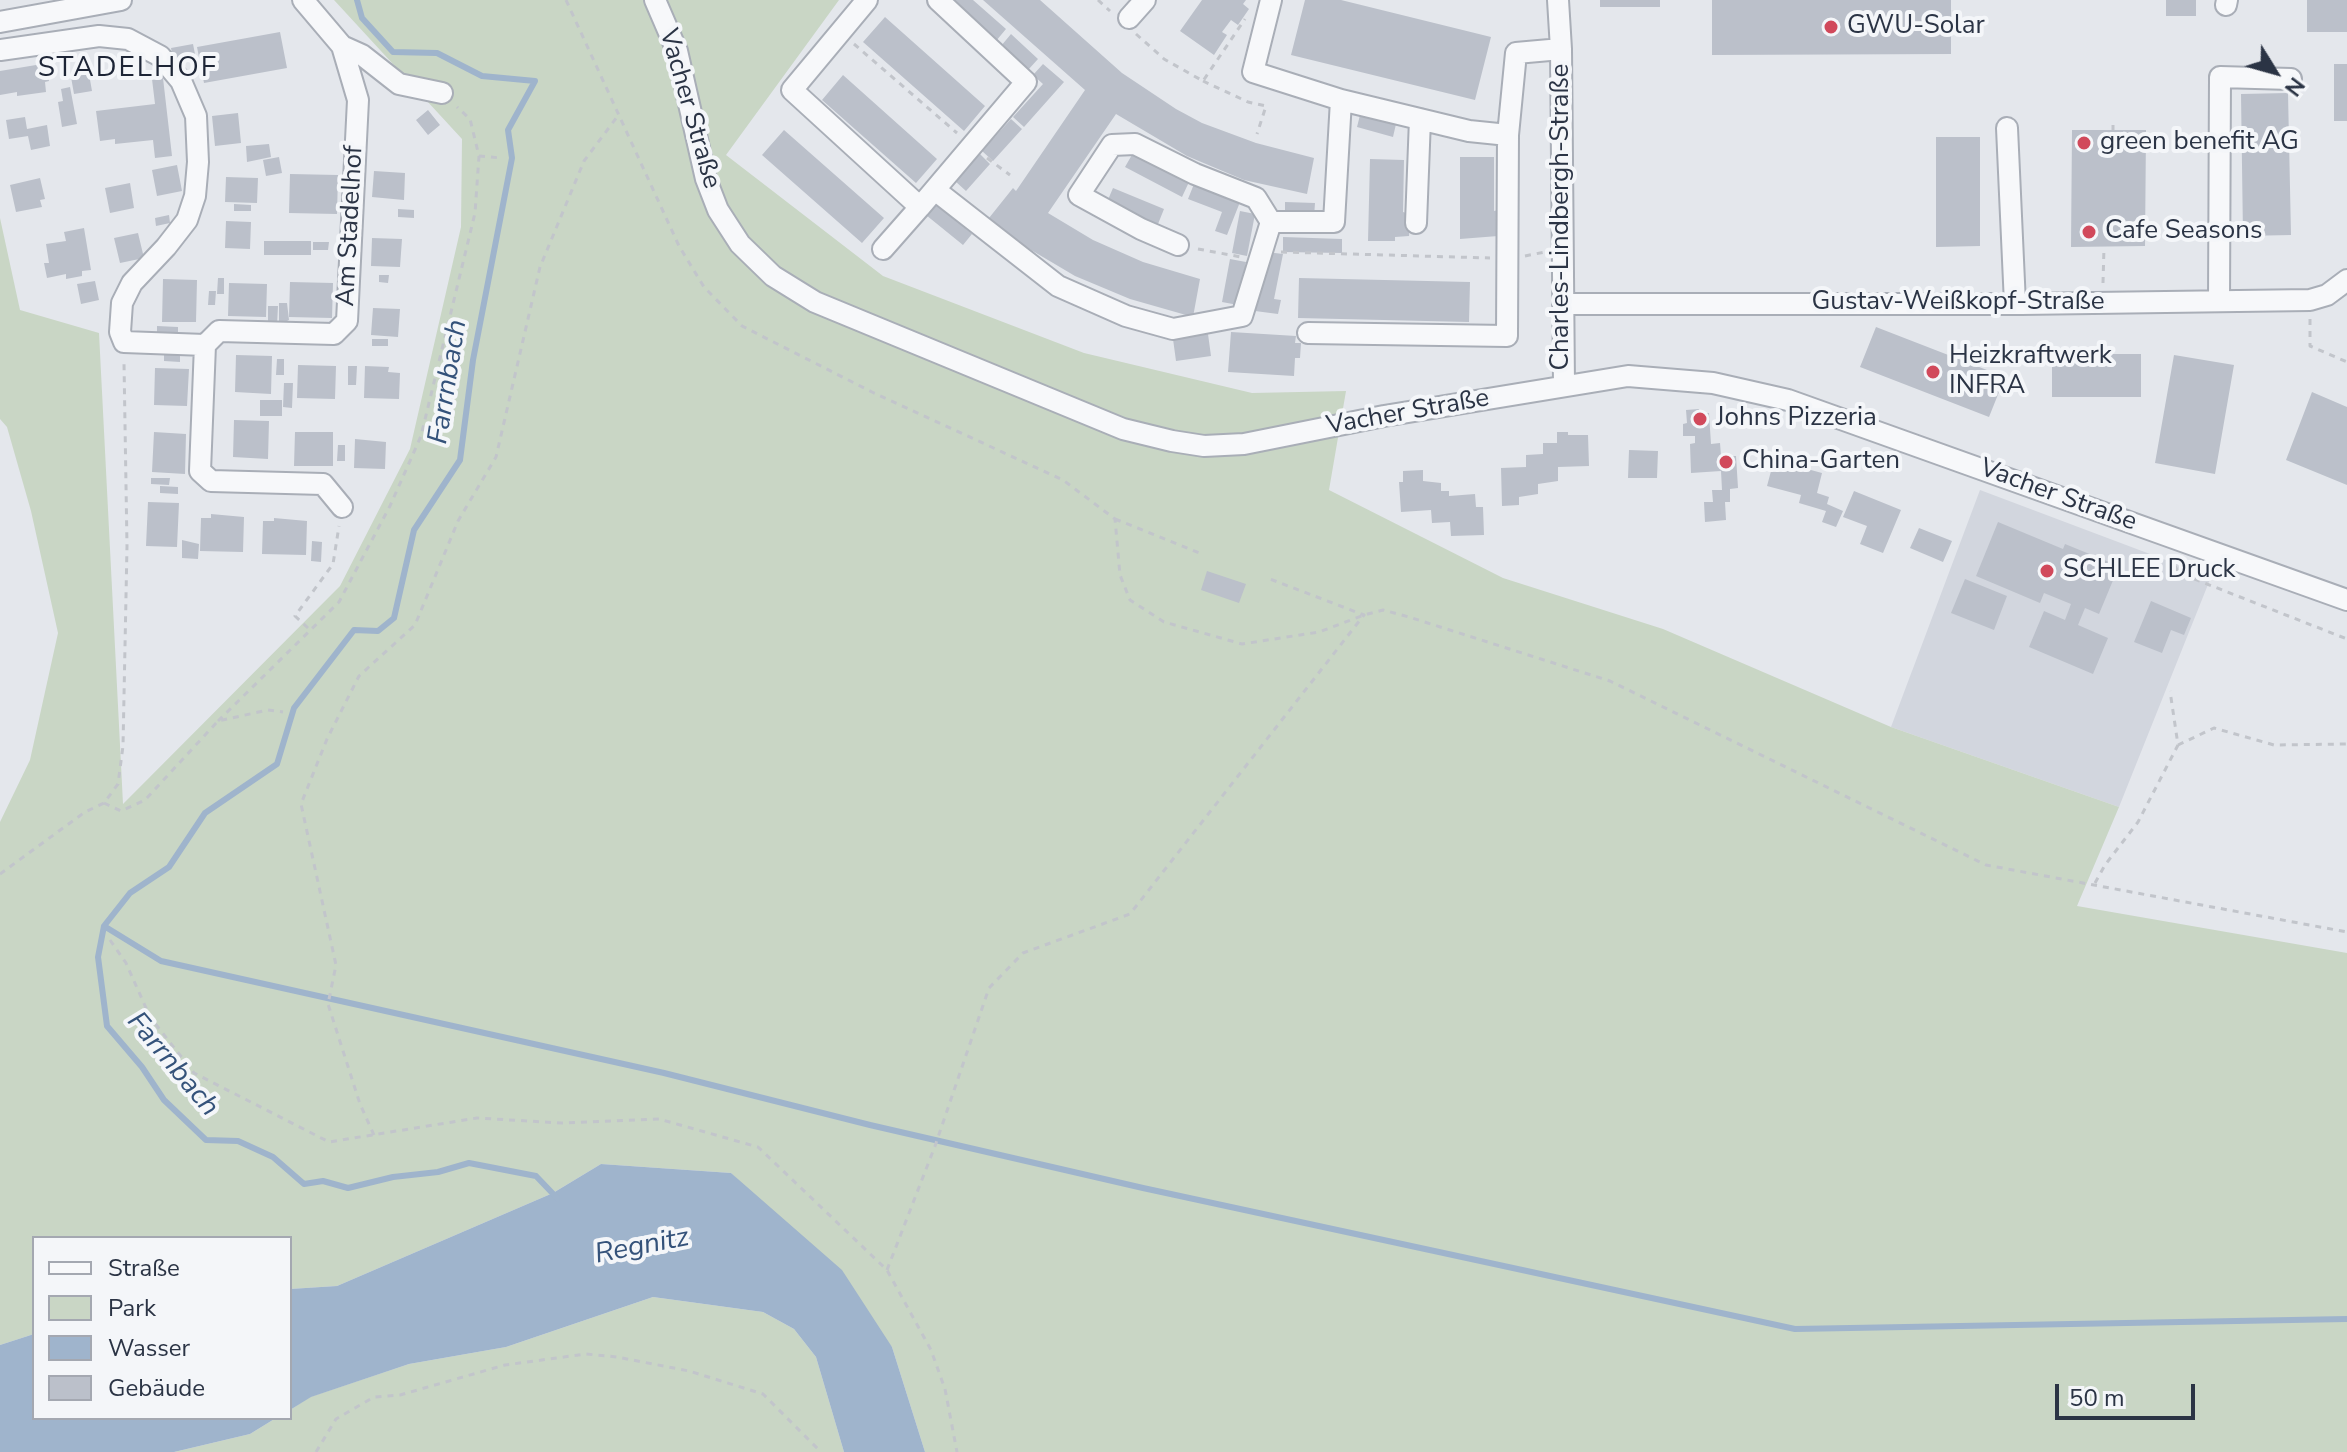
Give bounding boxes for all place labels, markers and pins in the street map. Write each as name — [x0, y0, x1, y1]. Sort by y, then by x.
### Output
place label: GWU-Solar — [1847, 11, 1985, 43]
marker: GWU-Solar — [1822, 18, 1840, 36]
place label: green benefit AG — [2100, 127, 2299, 159]
marker: green benefit AG — [2075, 134, 2093, 152]
place label: Cafe Seasons — [2105, 216, 2262, 248]
marker: Cafe Seasons — [2080, 223, 2098, 241]
place label: Heizkraftwerk INFRA — [1949, 341, 2112, 402]
marker: Heizkraftwerk INFRA — [1924, 363, 1942, 381]
place label: Johns Pizzeria — [1716, 403, 1877, 435]
marker: Johns Pizzeria — [1691, 410, 1709, 428]
place label: China-Garten — [1742, 446, 1900, 478]
marker: China-Garten — [1717, 453, 1735, 471]
place label: SCHLEE Druck — [2063, 555, 2236, 587]
marker: SCHLEE Druck — [2038, 562, 2056, 580]

